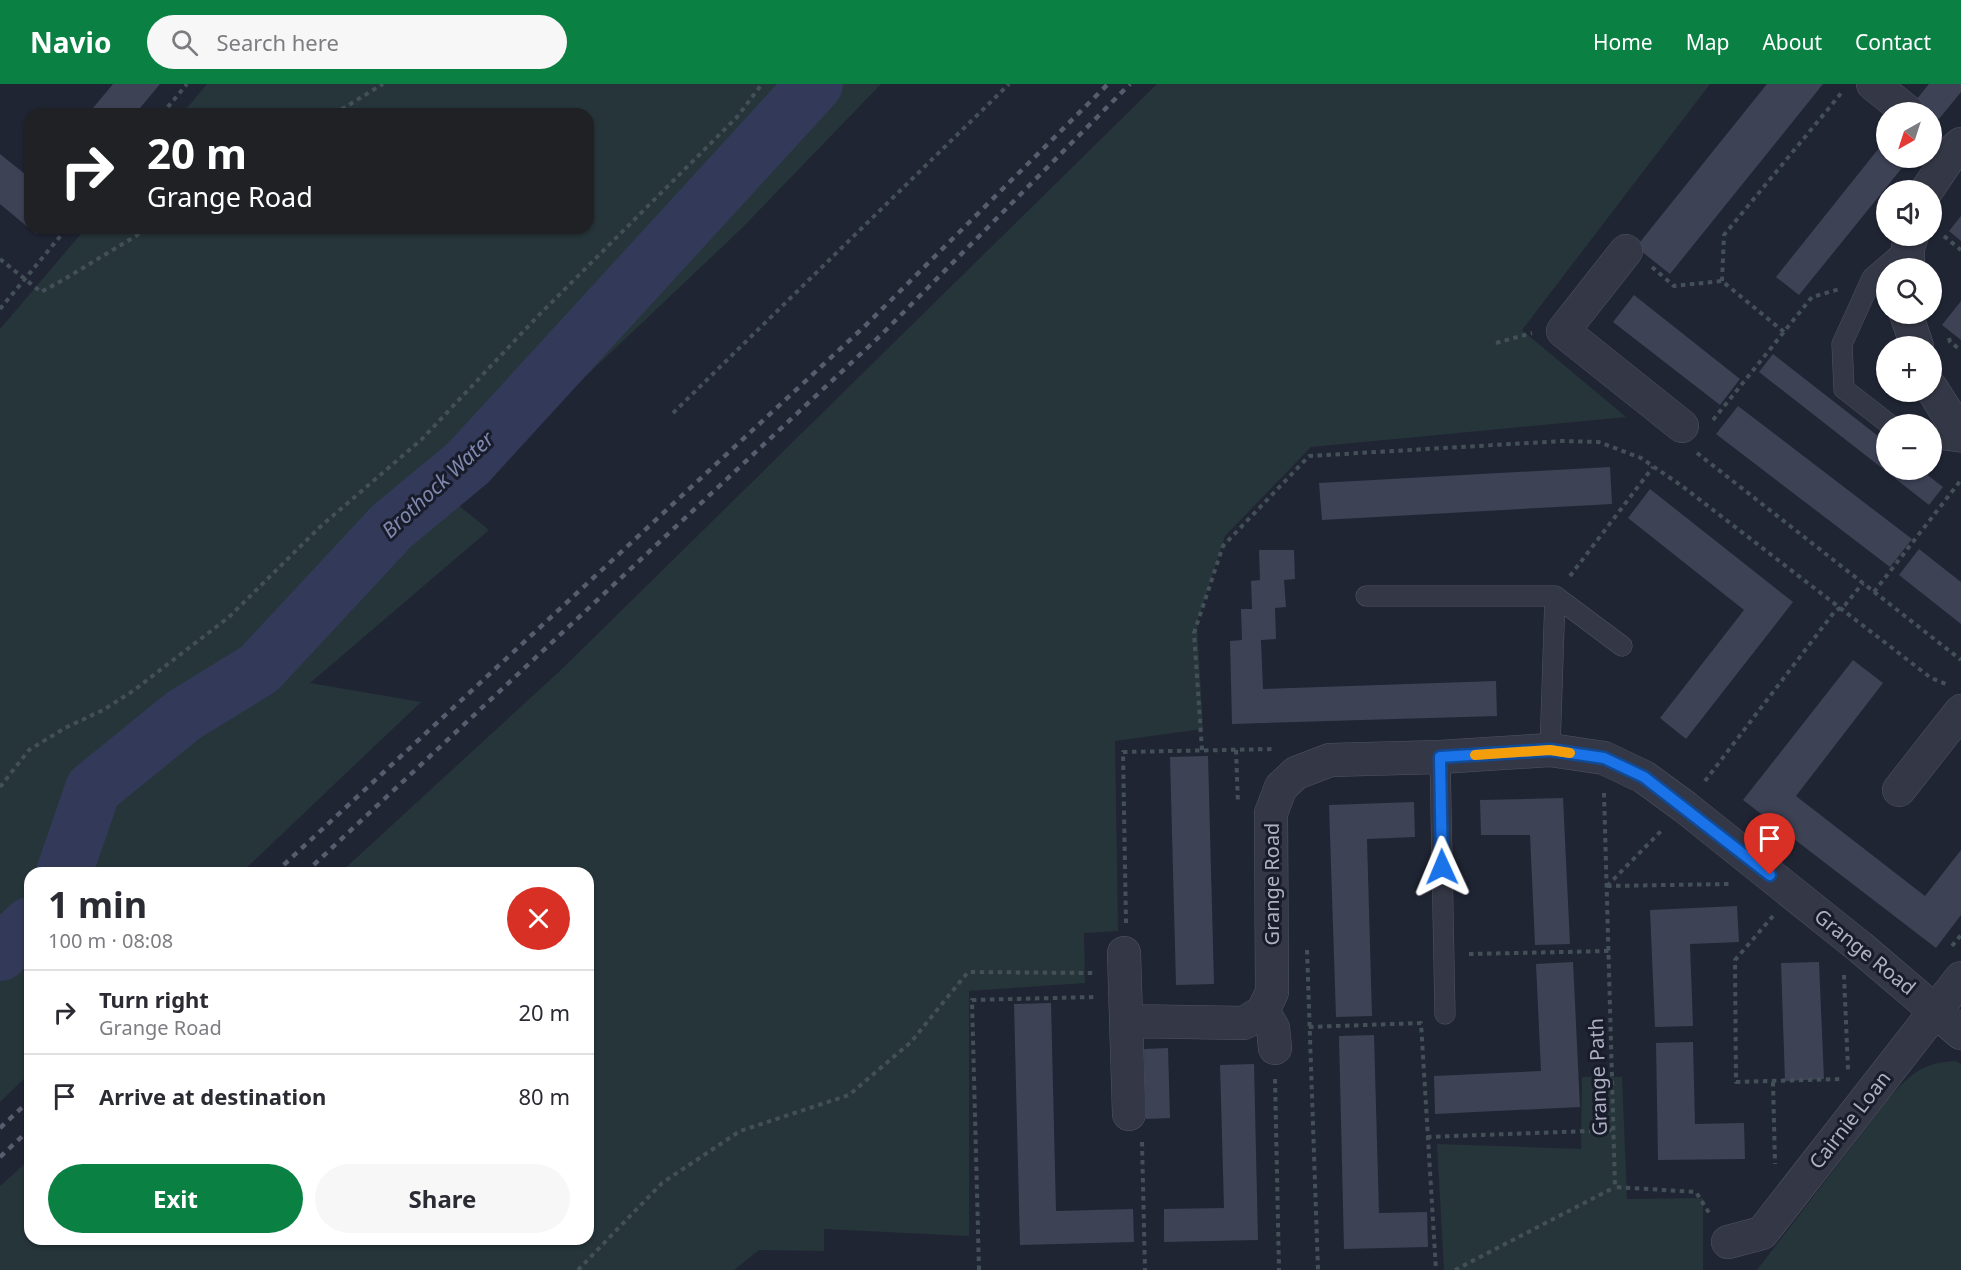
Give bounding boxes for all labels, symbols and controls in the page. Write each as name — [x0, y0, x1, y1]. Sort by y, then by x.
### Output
search box — [147, 15, 567, 69]
text: Navio — [30, 23, 111, 61]
icon: search — [168, 26, 201, 59]
text: Search here — [216, 27, 339, 57]
text: Home — [1593, 28, 1653, 56]
text: Map — [1686, 28, 1729, 56]
text: About — [1762, 28, 1822, 56]
text: Contact — [1855, 28, 1931, 56]
north arrow — [1876, 102, 1942, 168]
map controls — [1876, 102, 1942, 480]
text: 20 m — [147, 124, 247, 181]
icon: right — [48, 132, 126, 210]
text: Grange Road — [147, 178, 313, 215]
button: sound — [1876, 180, 1942, 246]
button: search — [1876, 258, 1942, 324]
button: + — [1876, 336, 1942, 402]
button: − — [1876, 414, 1942, 480]
water label: Brothock Water — [375, 424, 501, 544]
pin — [1744, 813, 1795, 875]
icon: arrive — [1753, 822, 1786, 855]
street label: Grange Road — [1258, 823, 1285, 945]
position arrow — [1410, 835, 1474, 899]
text: 1 min — [48, 880, 147, 929]
button: close — [507, 887, 570, 950]
street label: Grange Road — [1809, 902, 1922, 1001]
text: 100 m · 08:08 — [48, 927, 173, 954]
text: Turn right — [99, 984, 209, 1014]
icon: right — [48, 996, 81, 1029]
text: 20 m — [519, 997, 570, 1027]
text: Grange Road — [99, 1014, 222, 1041]
street label: Grange Path — [1582, 1018, 1613, 1136]
street label: Cairnie Loan — [1803, 1065, 1896, 1174]
icon: arrive — [48, 1080, 81, 1113]
text: Arrive at destination — [99, 1081, 326, 1111]
text: 80 m — [519, 1081, 570, 1111]
button: Exit — [48, 1164, 303, 1233]
button: Share — [315, 1164, 570, 1233]

